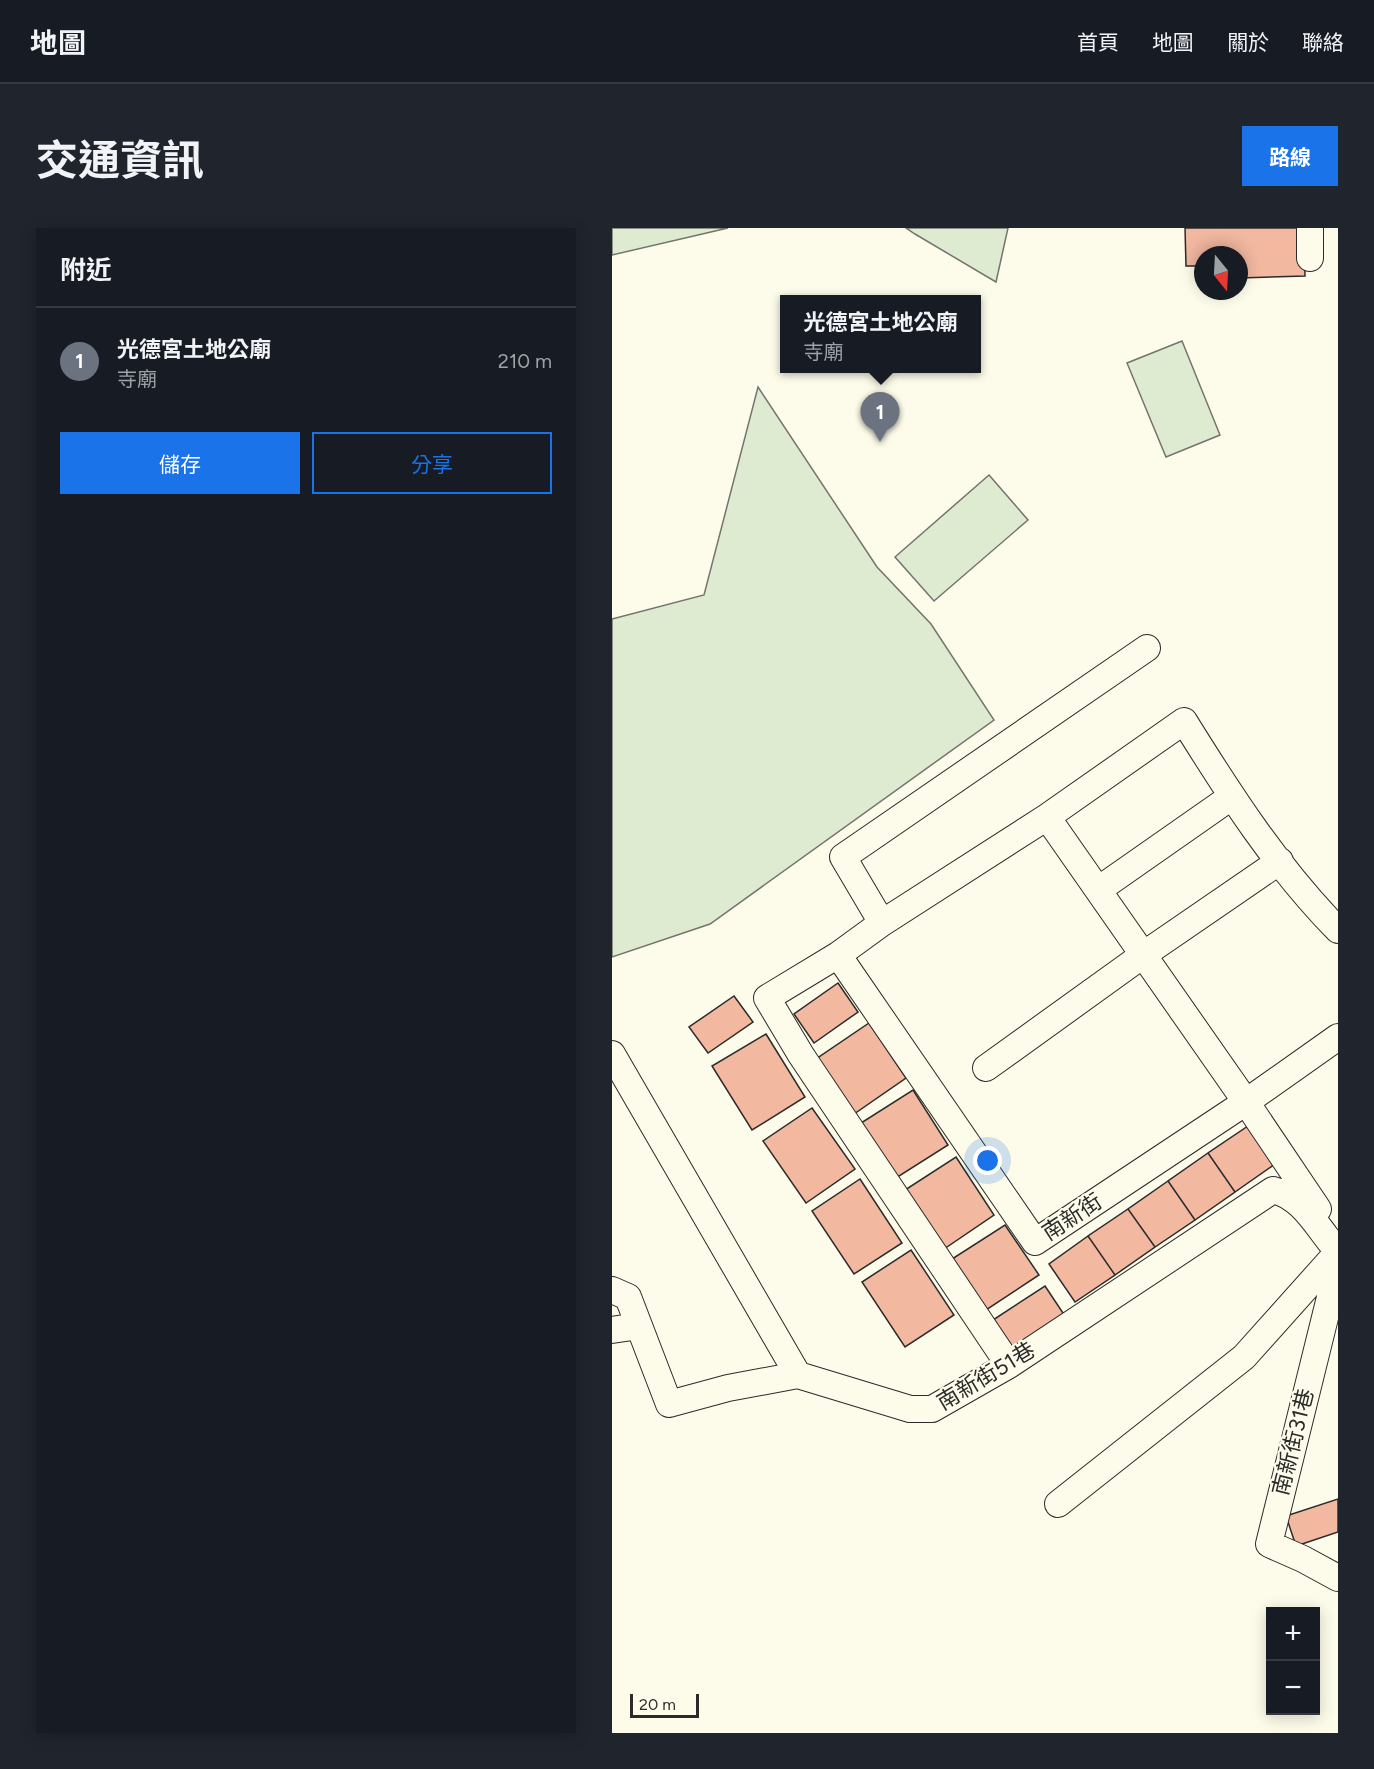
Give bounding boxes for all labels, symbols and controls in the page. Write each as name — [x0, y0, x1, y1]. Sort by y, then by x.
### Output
text: 地圖 — [30, 26, 86, 60]
text: 首頁 — [1077, 30, 1119, 55]
text: 地圖 — [1152, 30, 1194, 55]
text: 關於 — [1227, 30, 1269, 55]
text: 聯絡 — [1302, 30, 1344, 55]
button: 路線 — [1242, 126, 1338, 186]
text: 交通資訊 — [36, 135, 204, 186]
north arrow — [1194, 246, 1248, 300]
text: 附近 — [60, 254, 112, 286]
popup — [780, 295, 981, 373]
text: 光德宮土地公廟 — [803, 309, 958, 336]
text: 光德宮土地公廟 — [117, 336, 271, 363]
text: 寺廟 — [803, 340, 843, 364]
text: 1 — [75, 349, 84, 373]
text: 210 m — [498, 349, 552, 373]
text: 寺廟 — [117, 367, 157, 391]
pin: 1 — [860, 392, 900, 442]
button: 儲存 — [60, 432, 300, 494]
button: 分享 — [312, 432, 552, 494]
your location — [973, 1146, 1002, 1175]
street label: 南新街 — [1037, 1188, 1107, 1246]
street label: 南新街51巷 — [932, 1336, 1040, 1416]
street label: 南新街31巷 — [1267, 1386, 1319, 1498]
map controls — [1266, 1607, 1320, 1715]
button: + — [1266, 1607, 1320, 1661]
button: − — [1266, 1661, 1320, 1715]
scale bar — [630, 1691, 699, 1718]
text: 20 m — [639, 1695, 676, 1714]

